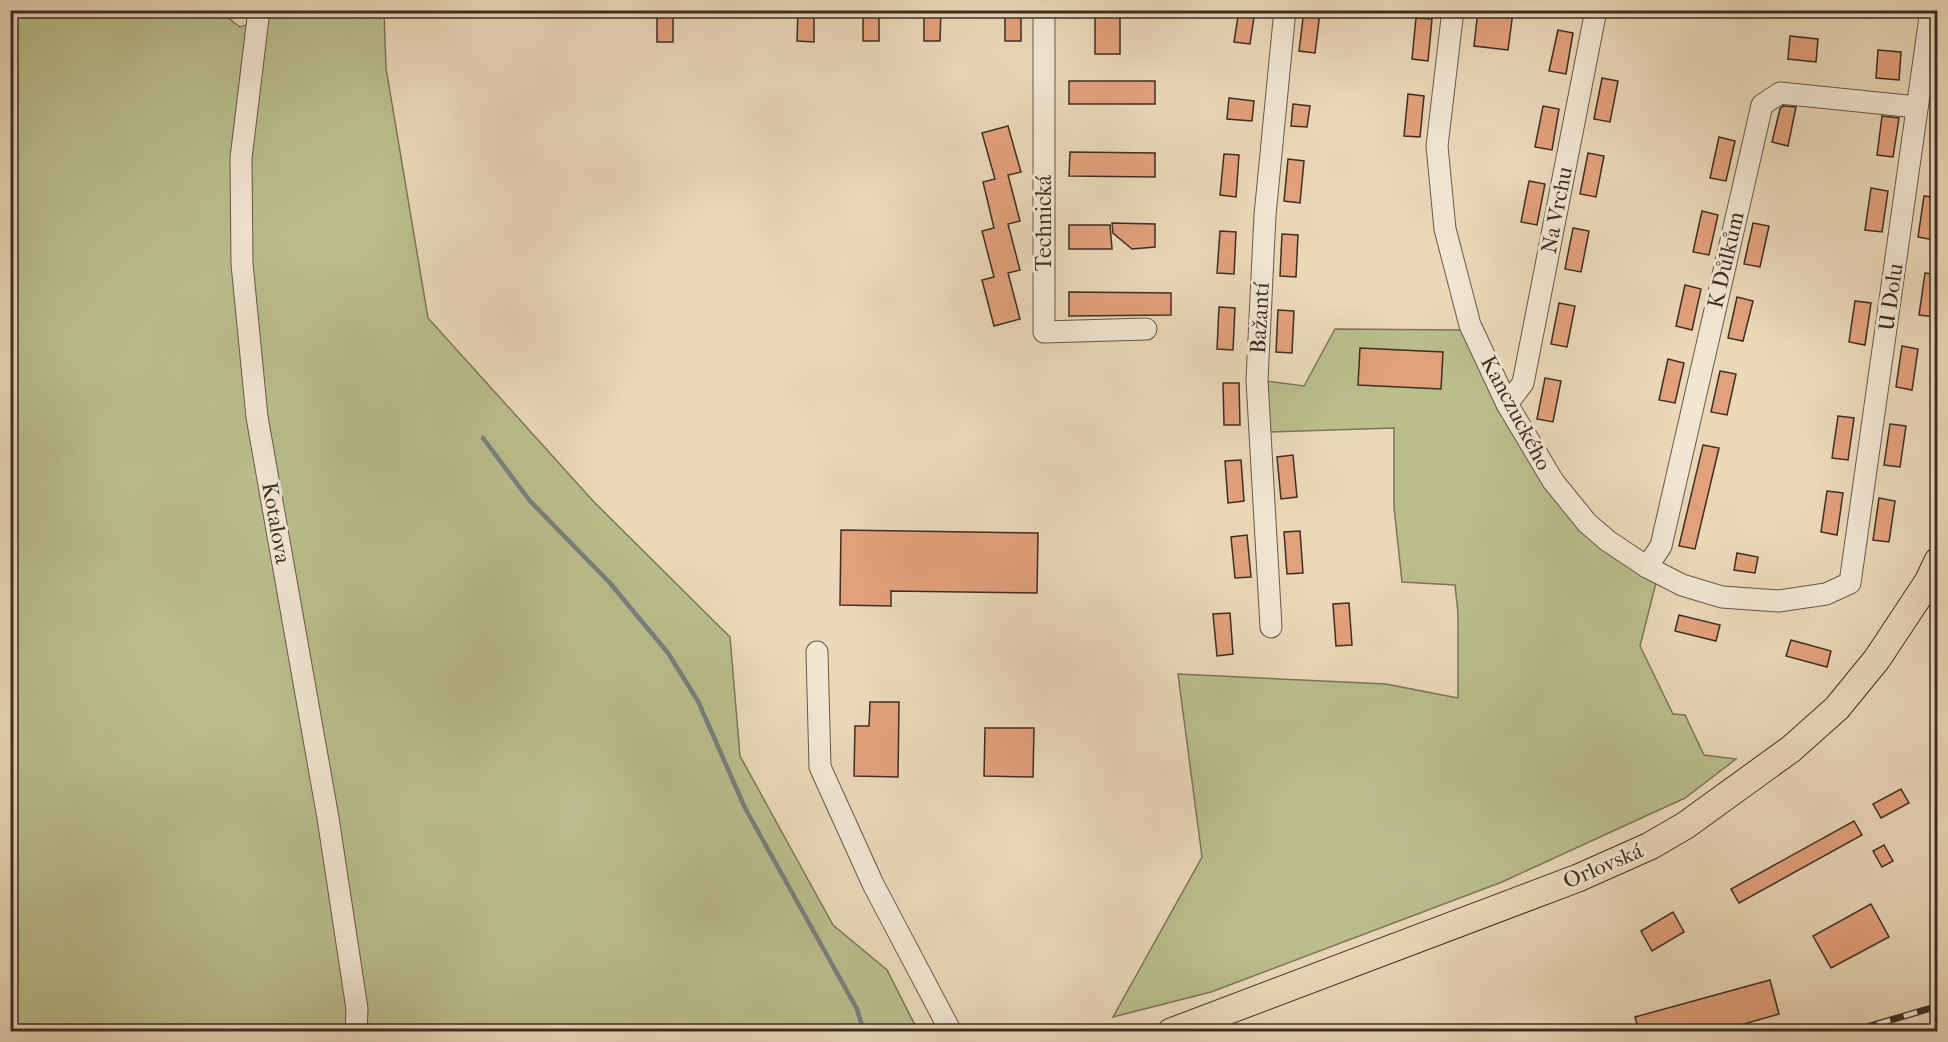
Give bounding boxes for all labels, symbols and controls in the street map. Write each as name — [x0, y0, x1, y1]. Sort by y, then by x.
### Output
street label: Na Vrchu — [1536, 164, 1578, 256]
street label: Technická — [1031, 174, 1057, 271]
street label: K Důlkům — [1702, 209, 1750, 311]
street label: U Dolu — [1873, 261, 1909, 332]
street label: Bažantí — [1245, 281, 1275, 354]
street label: Kanczuckého — [1475, 351, 1557, 475]
street label: Kotalova — [256, 480, 296, 567]
street label: Orlovská — [1559, 837, 1647, 894]

